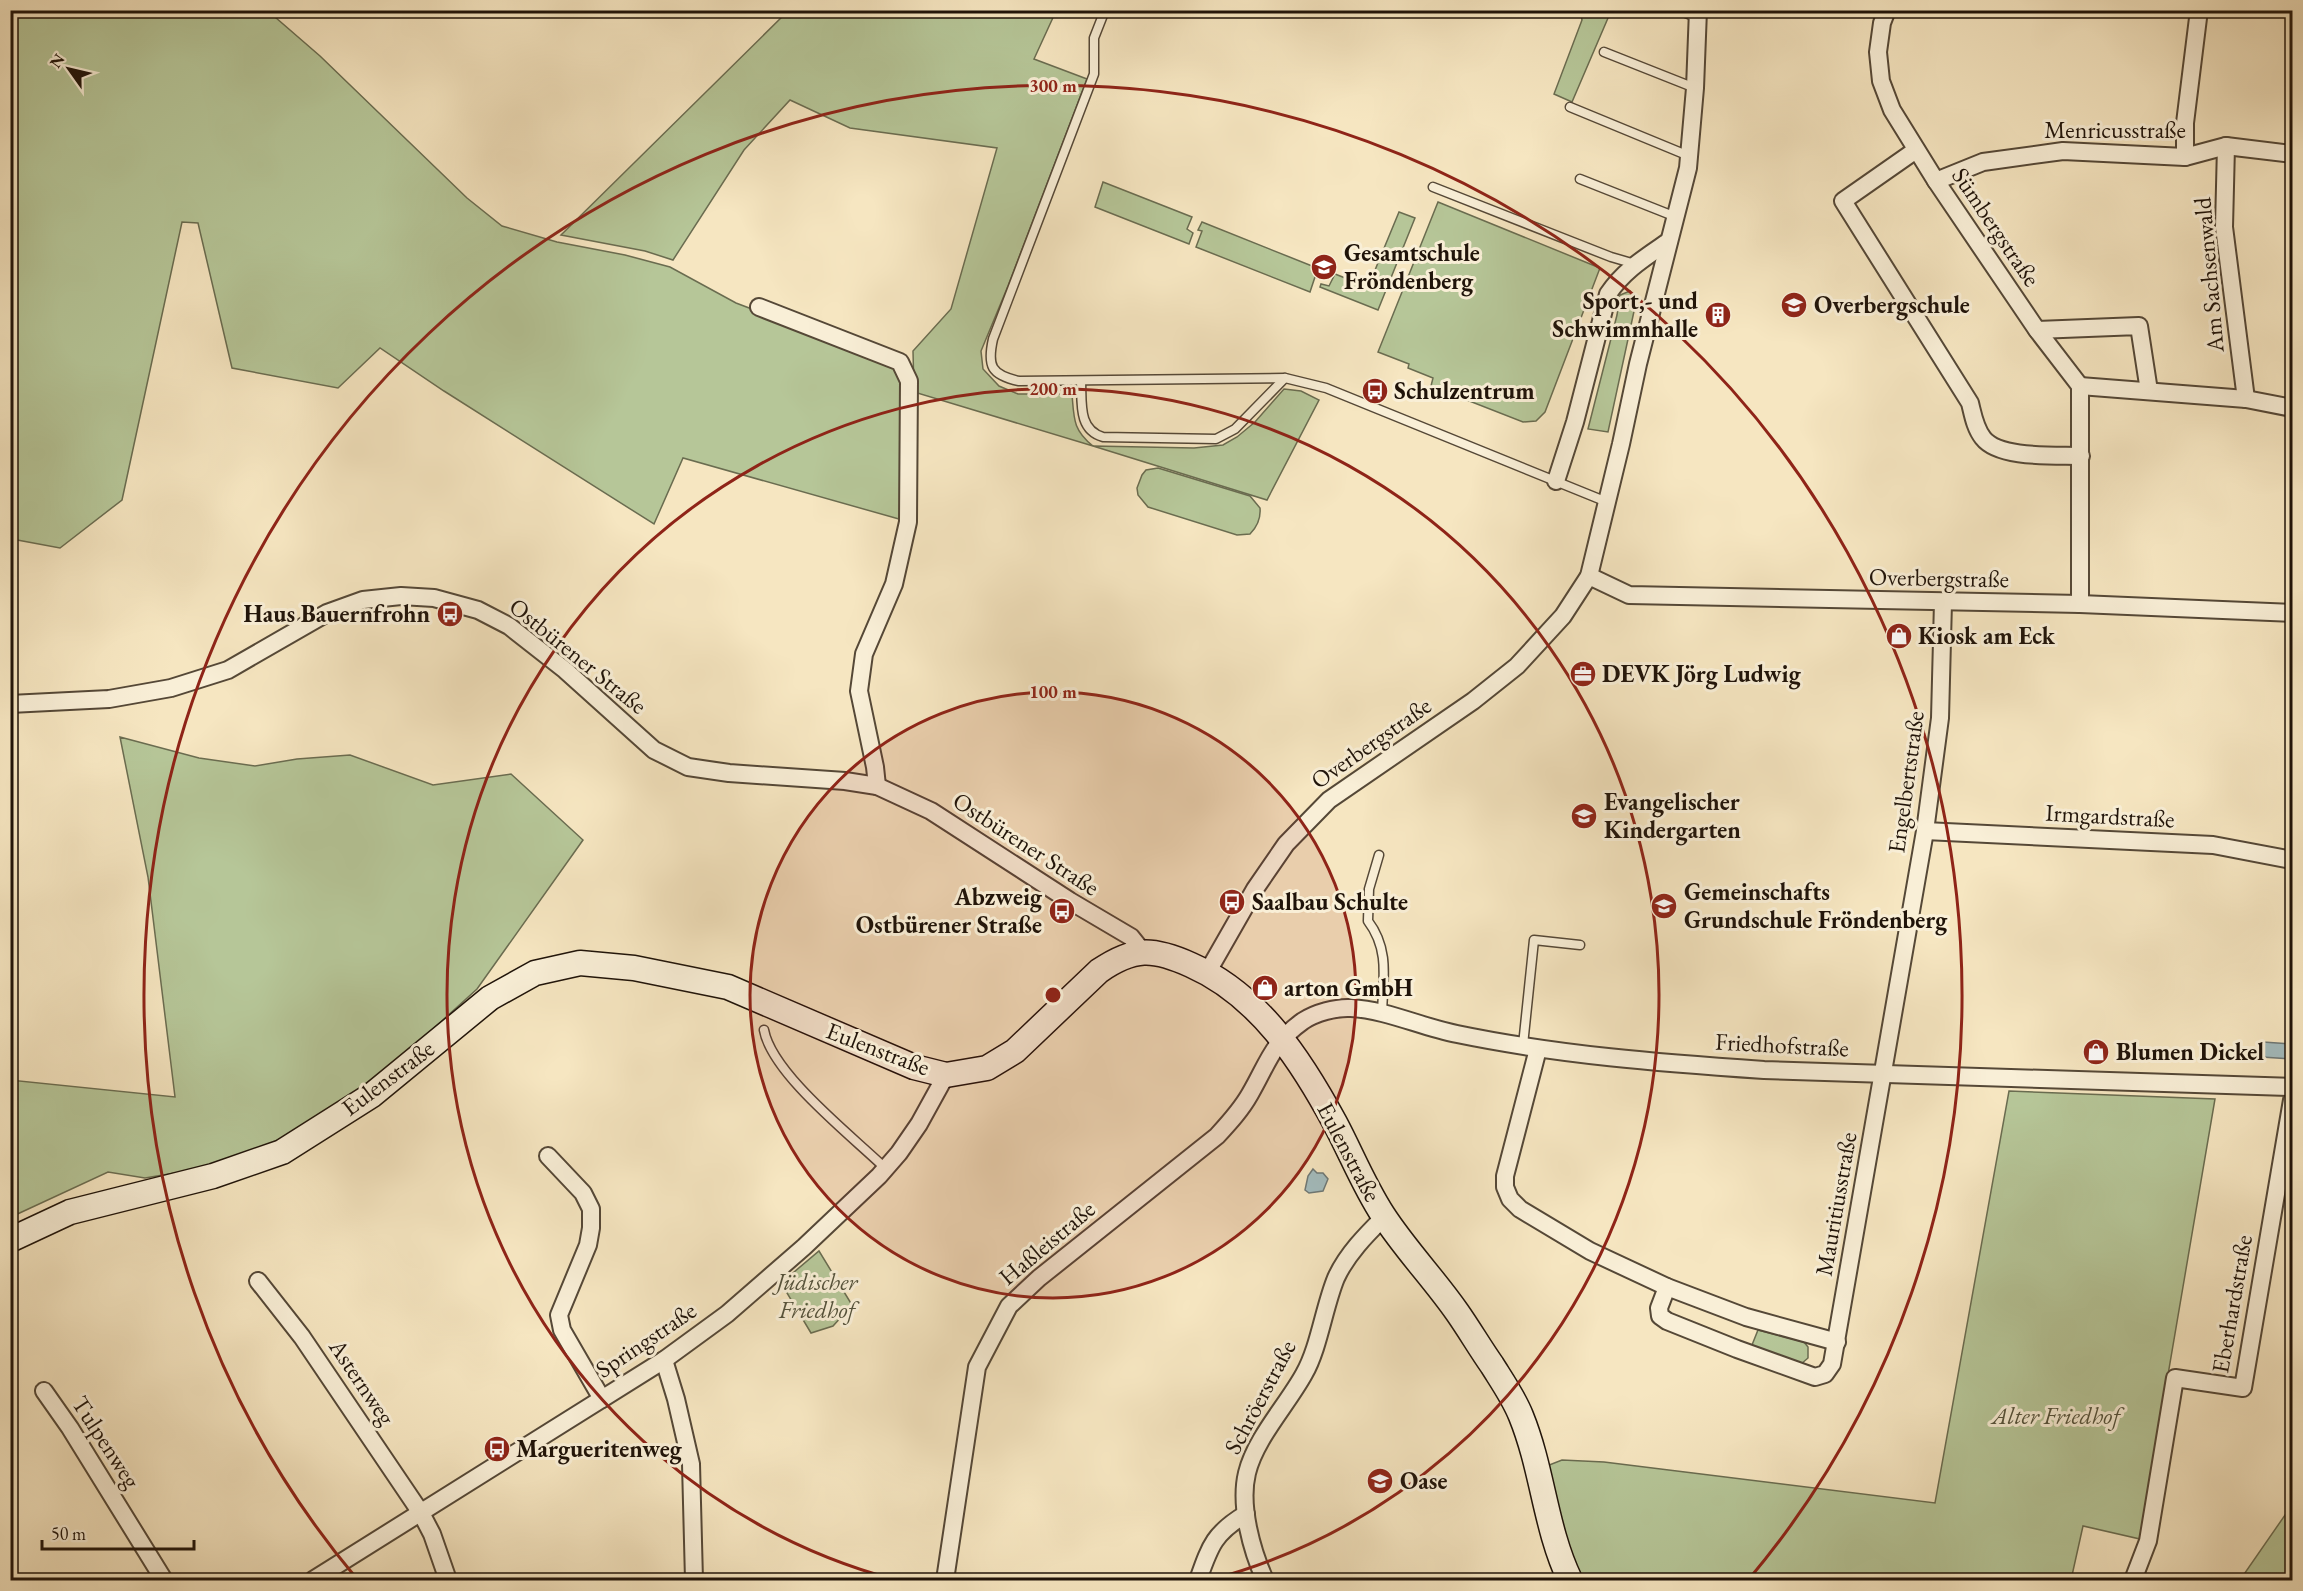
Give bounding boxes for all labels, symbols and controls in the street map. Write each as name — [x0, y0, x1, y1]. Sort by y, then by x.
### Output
north arrow — [39, 39, 99, 99]
text: N — [45, 50, 69, 72]
text: 300 m — [1029, 74, 1077, 97]
street label: Menricusstraße — [2044, 114, 2186, 145]
street label: Sümbergstraße — [1945, 161, 2048, 292]
street label: Am Sachsenwald — [2186, 195, 2231, 355]
place label: Gesamtschule Fröndenberg — [1344, 237, 1480, 297]
school or university icon: Gesamtschule Fröndenberg — [1309, 252, 1339, 282]
place label: Sport,- und Schwimmhalle — [1552, 285, 1699, 344]
place label: Overbergschule — [1814, 289, 1970, 321]
school or university icon: Overbergschule — [1779, 290, 1809, 320]
building icon: Sport,- und Schwimmhalle — [1703, 300, 1733, 330]
place label: Schulzentrum — [1394, 375, 1535, 406]
bus stop icon: Schulzentrum — [1360, 376, 1390, 406]
text: 200 m — [1029, 377, 1077, 400]
street label: Overbergstraße — [1869, 561, 2009, 594]
street label: Ostbürener Straße — [503, 591, 654, 721]
place label: Haus Bauernfrohn — [243, 598, 430, 629]
bus stop icon: Haus Bauernfrohn — [435, 599, 465, 629]
place label: Kiosk am Eck — [1918, 620, 2056, 651]
shop icon: Kiosk am Eck — [1884, 621, 1914, 651]
place label: DEVK Jörg Ludwig — [1602, 658, 1802, 690]
office icon: DEVK Jörg Ludwig — [1568, 659, 1598, 689]
text: 100 m — [1029, 680, 1077, 703]
street label: Overbergstraße — [1304, 690, 1437, 795]
street label: Engelbertstraße — [1880, 709, 1931, 855]
street label: Ostbürener Straße — [947, 785, 1105, 902]
place label: Evangelischer Kindergarten — [1604, 786, 1741, 846]
street label: Irmgardstraße — [2045, 797, 2175, 834]
school or university icon: Evangelischer Kindergarten — [1569, 801, 1599, 831]
place label: Gemeinschafts Grundschule Fröndenberg — [1684, 876, 1948, 936]
place label: Abzweig Ostbürener Straße — [856, 881, 1043, 940]
place label: Saalbau Schulte — [1252, 886, 1408, 917]
bus stop icon: Saalbau Schulte — [1217, 887, 1247, 917]
school or university icon: Gemeinschafts Grundschule Fröndenberg — [1649, 891, 1679, 921]
bus stop icon: Abzweig Ostbürener Straße — [1047, 896, 1077, 926]
place label: arton GmbH — [1284, 972, 1413, 1003]
shop icon: arton GmbH — [1250, 973, 1280, 1003]
centre of rings — [1043, 985, 1063, 1005]
street label: Eulenstraße — [822, 1015, 934, 1082]
street label: Friedhofstraße — [1714, 1026, 1850, 1063]
street label: Eulenstraße — [335, 1033, 440, 1123]
place label: Blumen Dickel — [2116, 1036, 2264, 1067]
shop icon: Blumen Dickel — [2081, 1037, 2111, 1067]
street label: Eulenstraße — [1310, 1097, 1389, 1207]
street label: Mauritiusstraße — [1808, 1130, 1863, 1278]
street label: Haßleistraße — [992, 1193, 1101, 1292]
street label: Eberhardstraße — [2204, 1232, 2259, 1375]
park label: Jüdischer Friedhof — [772, 1266, 861, 1325]
street label: Springstraße — [589, 1295, 702, 1385]
street label: Asternweg — [322, 1332, 403, 1431]
street label: Schröerstraße — [1217, 1334, 1303, 1459]
street label: Tulpenweg — [65, 1390, 148, 1494]
park label: Alter Friedhof — [1990, 1400, 2125, 1431]
place label: Margueritenweg — [516, 1433, 683, 1465]
bus stop icon: Margueritenweg — [482, 1434, 512, 1464]
place label: Oase — [1400, 1465, 1447, 1496]
school or university icon: Oase — [1365, 1466, 1395, 1496]
scale bar — [42, 1513, 194, 1551]
text: 50 m — [51, 1522, 86, 1545]

